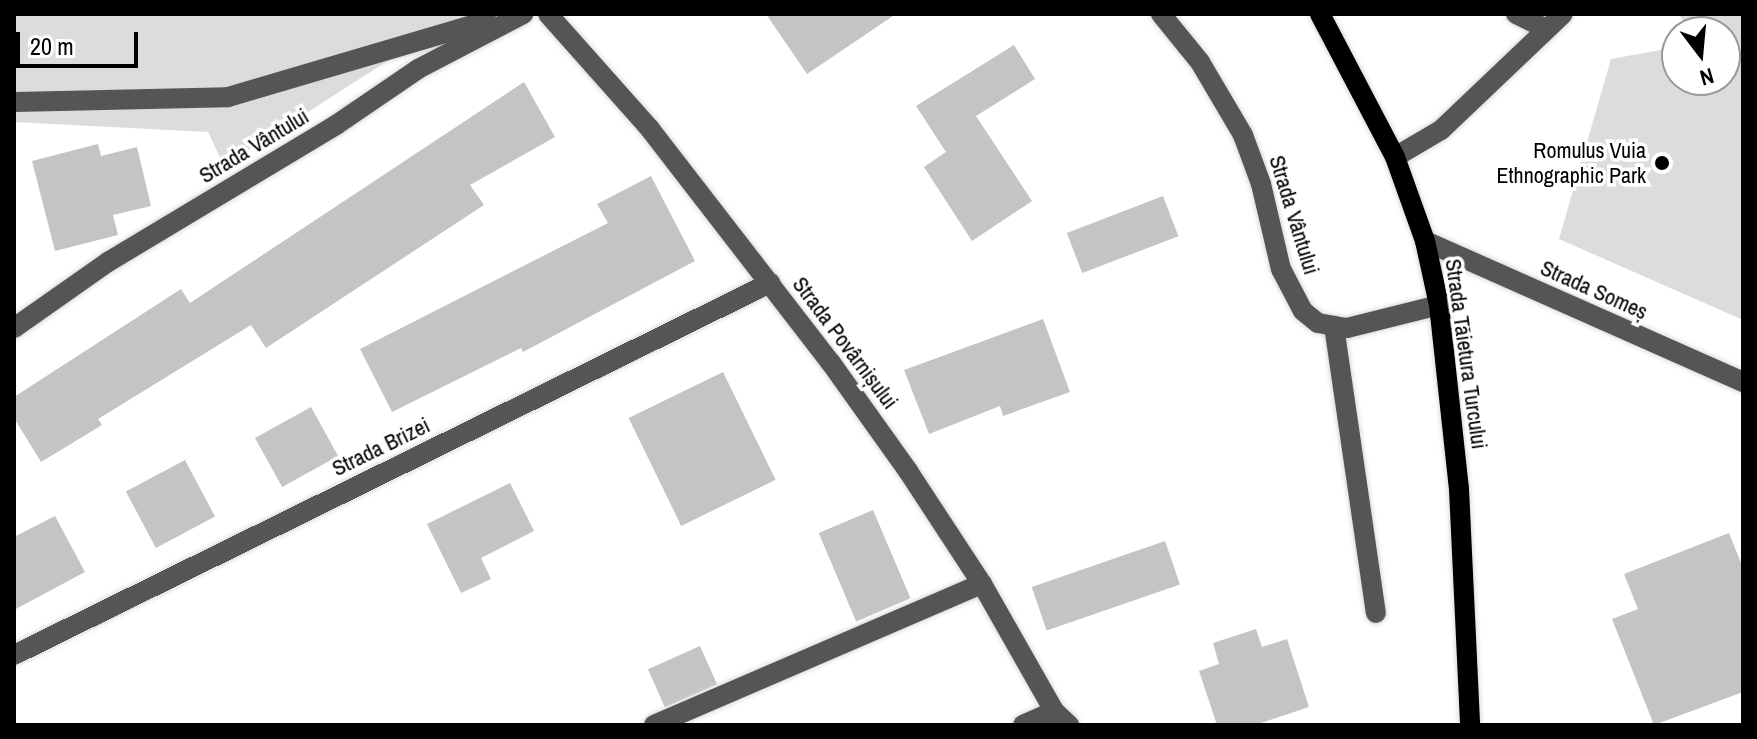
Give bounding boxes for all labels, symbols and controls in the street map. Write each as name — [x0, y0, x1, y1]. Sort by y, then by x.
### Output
scale bar — [20, 16, 142, 66]
north arrow — [1661, 16, 1741, 96]
text: 20 m — [30, 30, 74, 62]
text: N — [1697, 61, 1717, 93]
street label: Strada Vântului — [194, 103, 314, 189]
place label: Romulus Vuia Ethnographic Park — [1497, 137, 1646, 188]
street label: Strada Vântului — [1263, 152, 1325, 278]
marker: Romulus Vuia Ethnographic Park — [1653, 154, 1671, 172]
street label: Strada Someș — [1536, 255, 1652, 325]
street label: Strada Tăietura Turcului — [1440, 257, 1492, 451]
street label: Strada Povârnișului — [787, 272, 903, 414]
street label: Strada Brizei — [328, 412, 434, 482]

